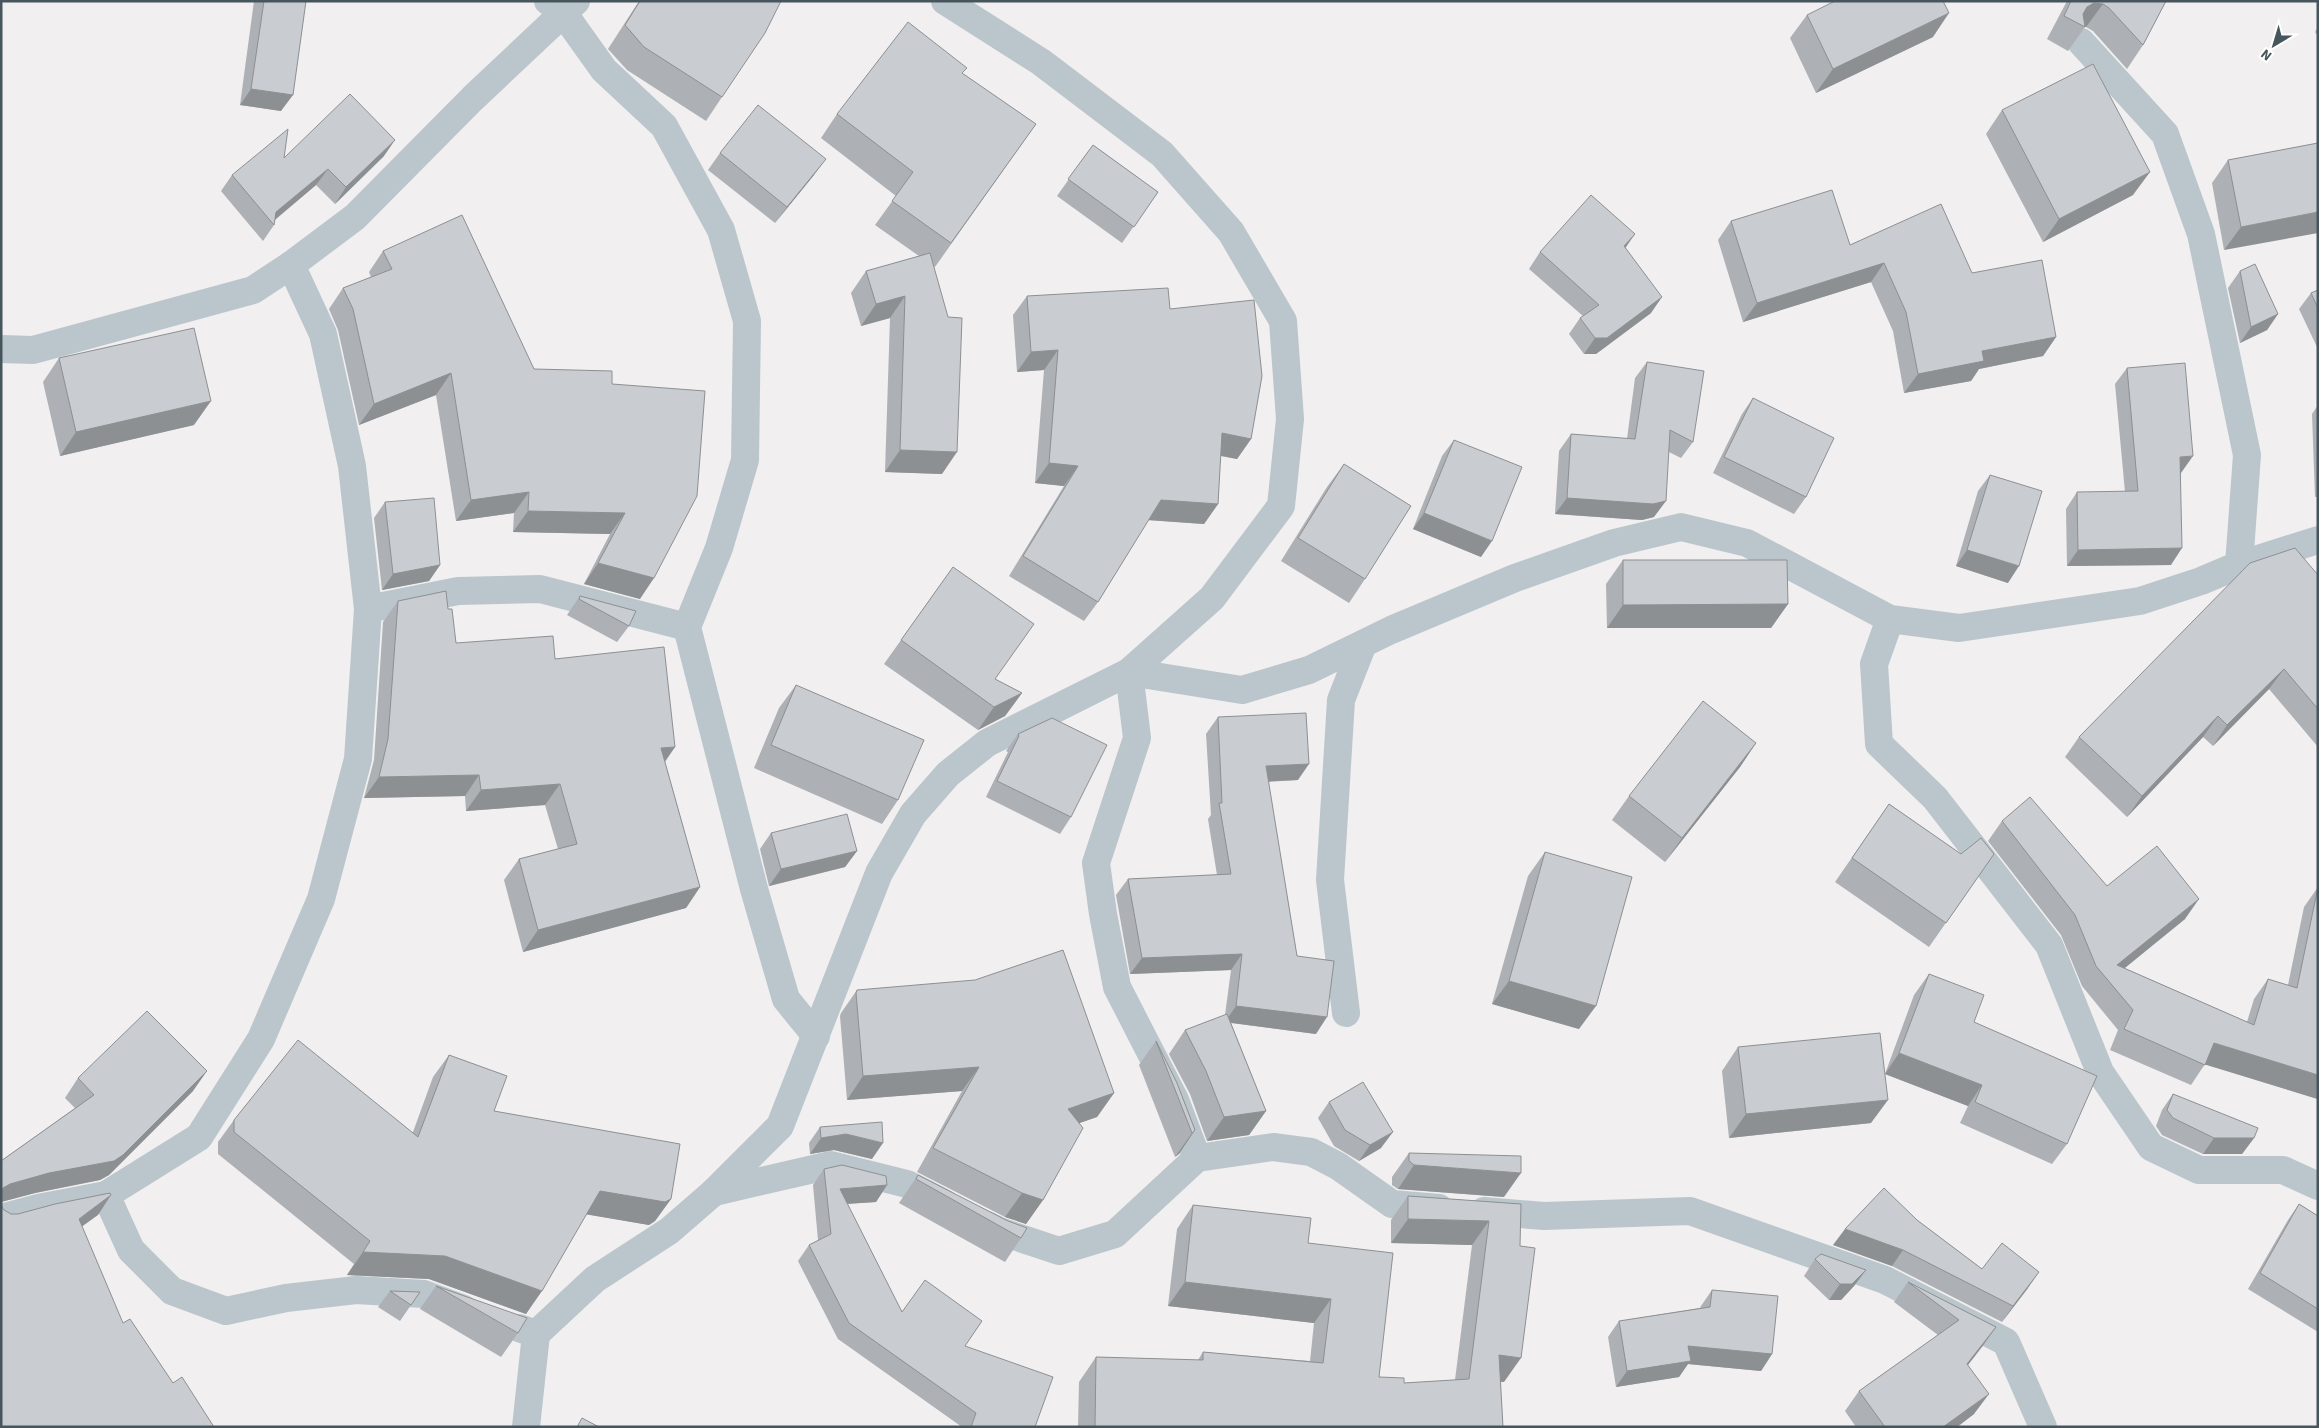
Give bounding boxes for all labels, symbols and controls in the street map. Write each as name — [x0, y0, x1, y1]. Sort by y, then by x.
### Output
north arrow — [2249, 20, 2299, 70]
text: N — [2257, 44, 2276, 65]

